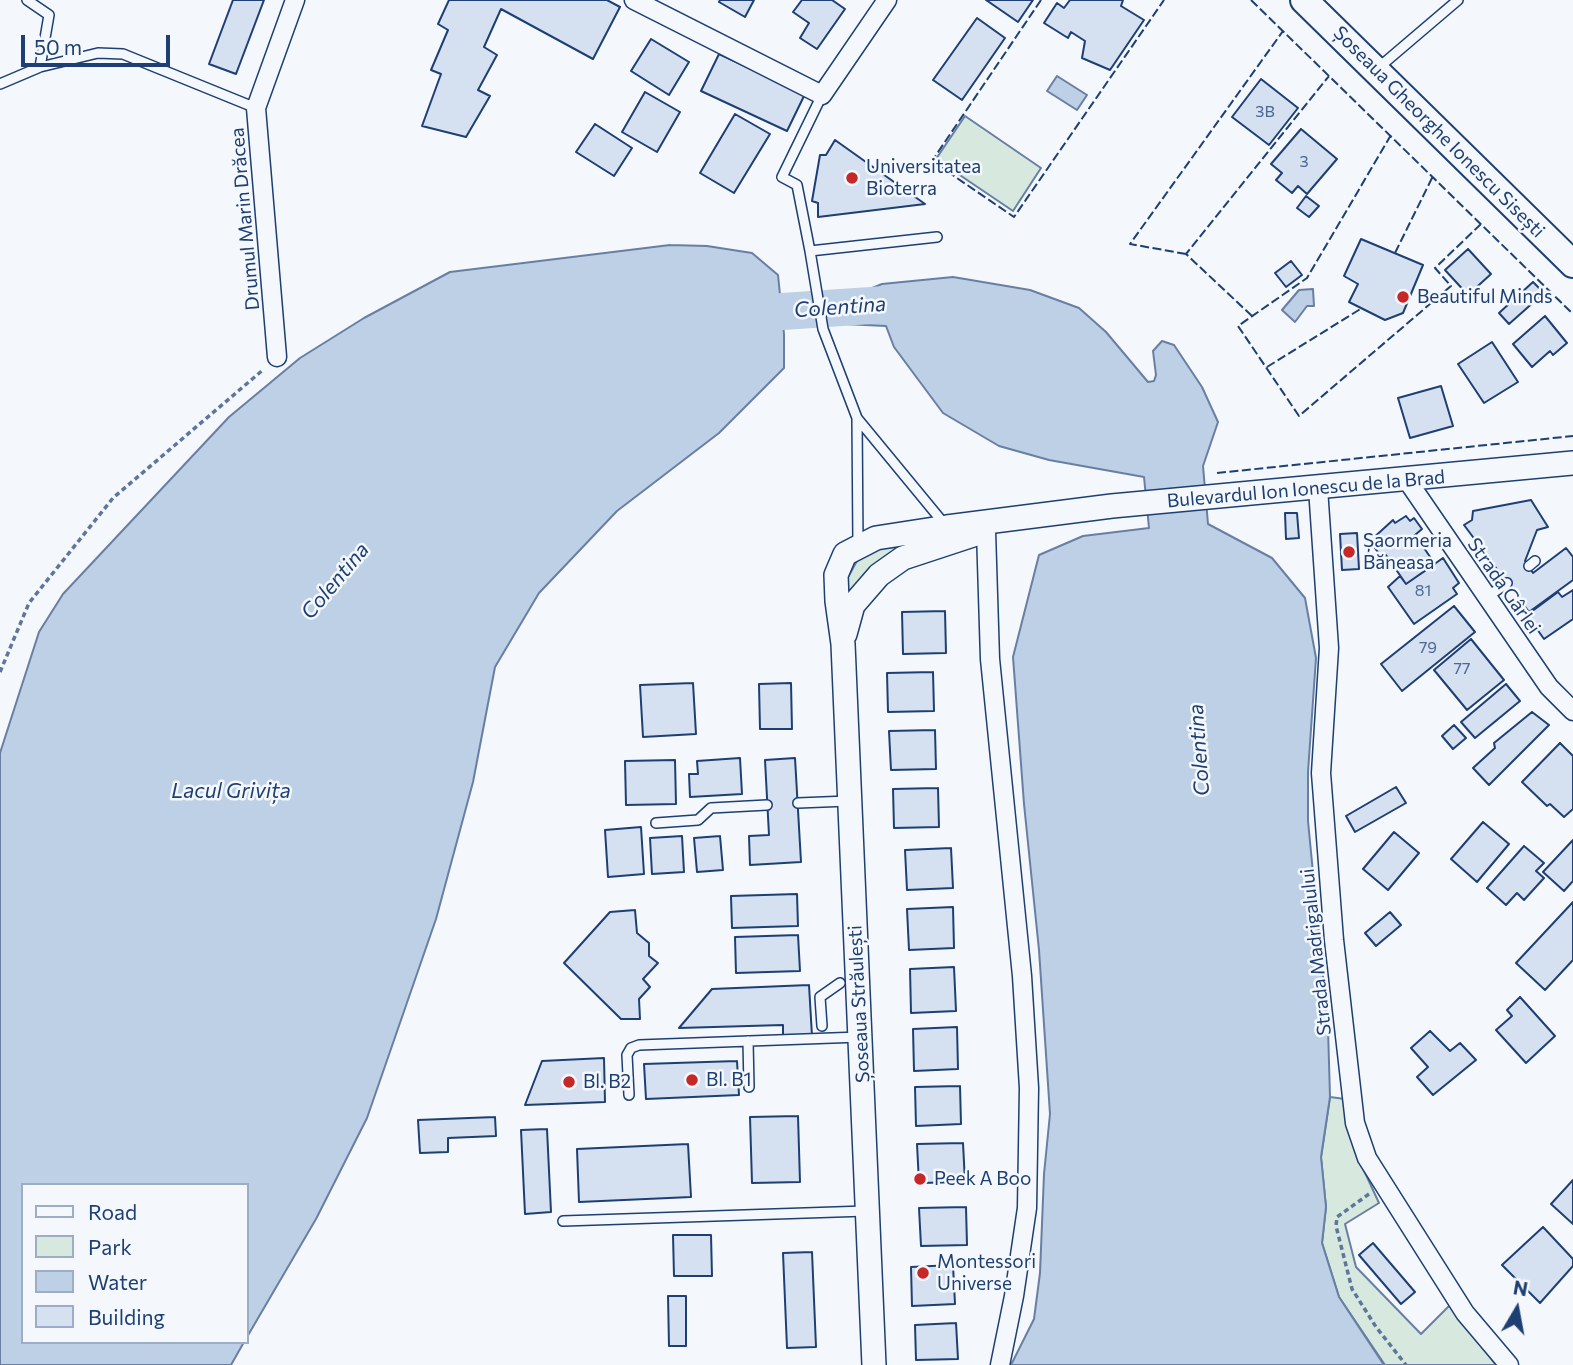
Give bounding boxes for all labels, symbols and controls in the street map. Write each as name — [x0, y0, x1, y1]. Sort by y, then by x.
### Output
scale bar — [24, 21, 173, 65]
street label: Șoseaua Gheorghe Ionescu Sisești — [1329, 22, 1549, 242]
text: 50 m — [34, 34, 82, 59]
house number: 3B — [1255, 102, 1275, 122]
street label: Drumul Marin Drăcea — [226, 127, 264, 311]
house number: 3 — [1299, 152, 1309, 172]
place label: Universitatea Bioterra — [866, 156, 981, 200]
marker: Universitatea Bioterra — [844, 170, 860, 186]
place label: Beautiful Minds — [1417, 286, 1553, 308]
marker: Beautiful Minds — [1395, 289, 1411, 305]
water label: Colentina — [793, 291, 887, 323]
street label: Bulevardul Ion Ionescu de la Brad — [1166, 465, 1446, 513]
place label: Șaormeria Băneasa — [1363, 530, 1452, 574]
street label: Strada Gârlei — [1463, 534, 1545, 638]
water label: Colentina — [296, 538, 374, 624]
marker: Șaormeria Băneasa — [1341, 544, 1357, 560]
house number: 81 — [1415, 581, 1431, 601]
house number: 79 — [1419, 638, 1437, 658]
house number: 77 — [1454, 659, 1470, 679]
water label: Colentina — [1183, 703, 1215, 797]
water label: Lacul Grivița — [171, 778, 291, 804]
street label: Strada Madrigalului — [1296, 867, 1336, 1037]
street label: Șoseaua Străulești — [843, 925, 875, 1083]
place label: Bl. B1 — [706, 1069, 752, 1091]
place label: Bl. B2 — [583, 1071, 631, 1093]
marker: Bl. B1 — [684, 1072, 700, 1088]
marker: Bl. B2 — [561, 1074, 577, 1090]
place label: Peek A Boo — [934, 1168, 1031, 1190]
marker: Peek A Boo — [912, 1171, 928, 1187]
legend — [21, 1183, 248, 1344]
text: Road — [88, 1199, 137, 1224]
text: Park — [88, 1234, 132, 1259]
place label: Montessori Universe — [937, 1251, 1036, 1295]
marker: Montessori Universe — [915, 1265, 931, 1281]
text: Water — [88, 1269, 147, 1294]
north arrow — [1482, 1274, 1552, 1344]
text: N — [1512, 1275, 1530, 1300]
text: Building — [88, 1304, 165, 1329]

